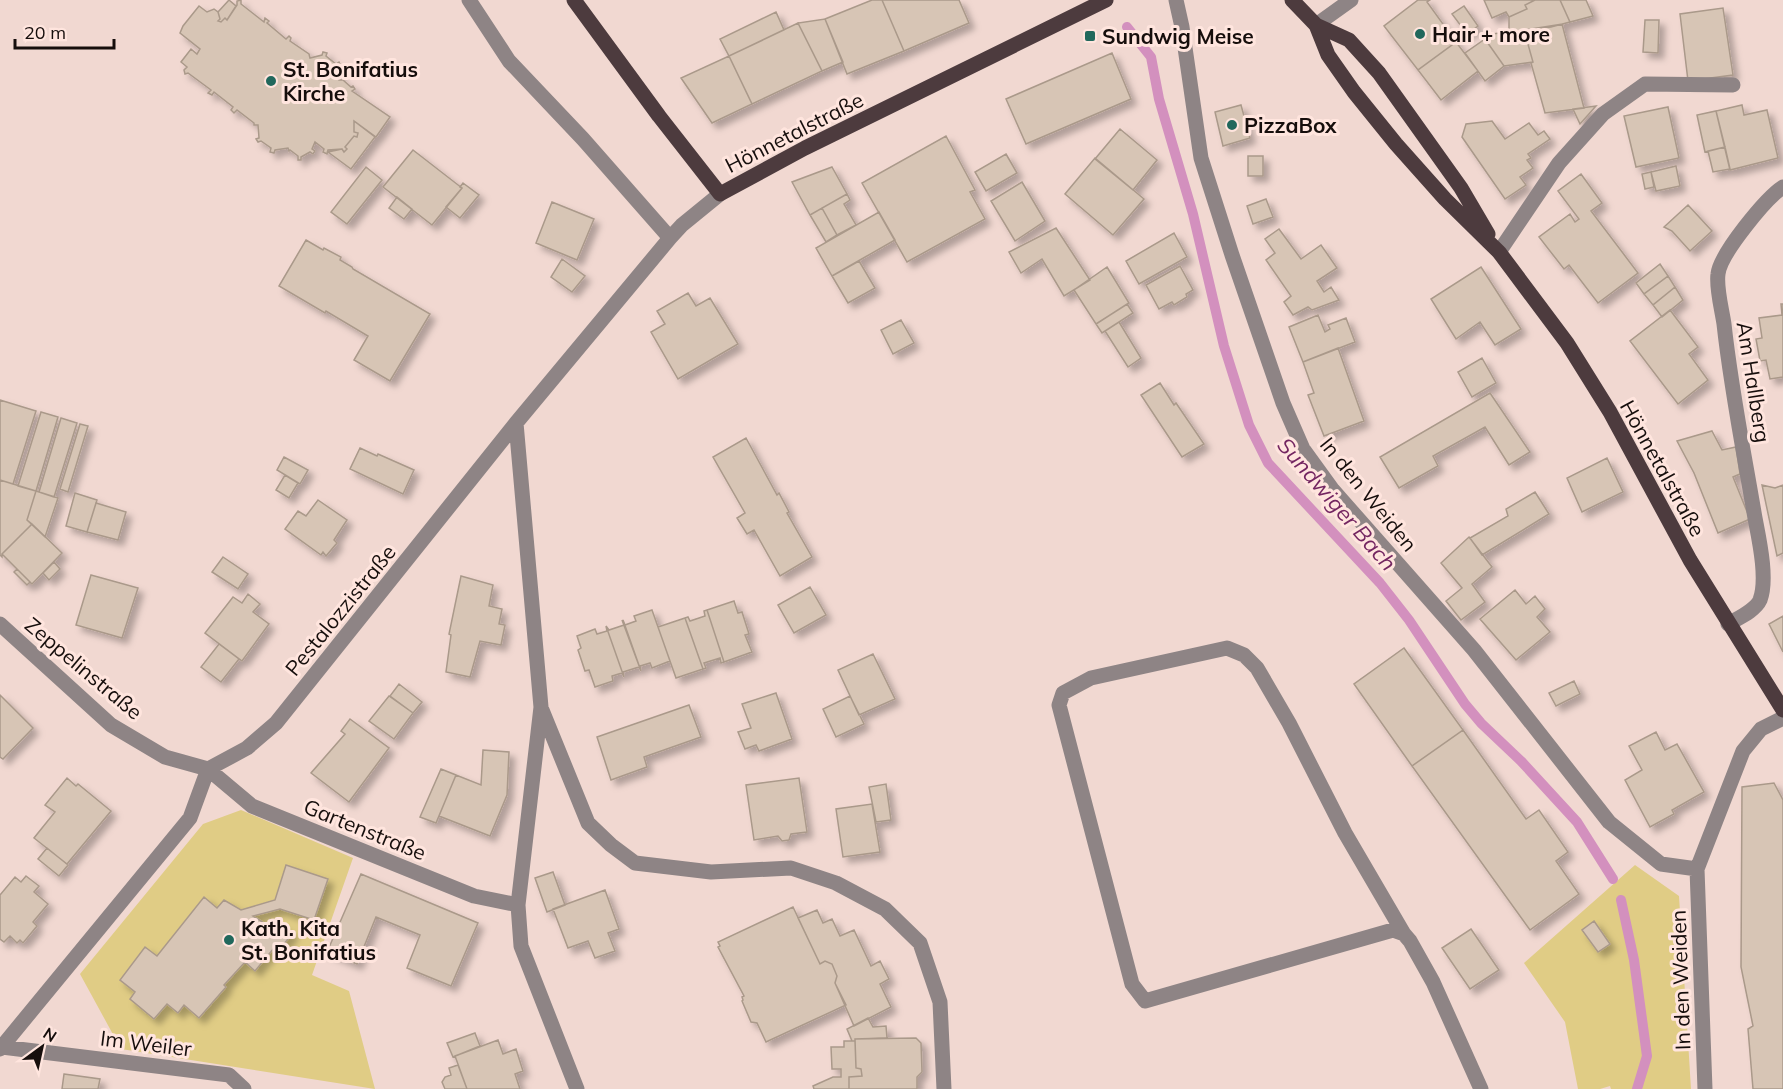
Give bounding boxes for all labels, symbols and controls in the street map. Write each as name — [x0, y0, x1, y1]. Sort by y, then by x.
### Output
scale bar — [15, 12, 114, 50]
text: 20 m — [24, 21, 66, 44]
place label: Hair + more — [1432, 21, 1550, 47]
place label: Sundwig Meise — [1102, 23, 1254, 49]
marker: Hair + more — [1413, 27, 1427, 41]
marker: Sundwig Meise — [1083, 29, 1097, 43]
place label: St. Bonifatius Kirche — [283, 56, 418, 106]
marker: St. Bonifatius Kirche — [264, 74, 278, 88]
street label: Hönnetalstraße — [721, 86, 867, 178]
place label: PizzaBox — [1244, 112, 1337, 138]
marker: PizzaBox — [1225, 118, 1239, 132]
street label: Am Hallberg — [1732, 320, 1776, 444]
street label: Hönnetalstraße — [1615, 395, 1711, 541]
street label: In den Weiden — [1315, 431, 1423, 557]
water label: Sundwiger Bach — [1271, 432, 1403, 576]
street label: Pestalozzistraße — [279, 539, 401, 681]
street label: Zeppelinstraße — [20, 611, 148, 725]
street label: Gartenstraße — [300, 793, 430, 865]
street label: In den Weiden — [1665, 910, 1695, 1050]
place label: Kath. Kita St. Bonifatius — [241, 915, 376, 965]
marker: Kath. Kita St. Bonifatius — [222, 933, 236, 947]
north arrow — [12, 1017, 72, 1077]
text: N — [40, 1023, 61, 1046]
street label: Im Weiler — [99, 1024, 194, 1062]

